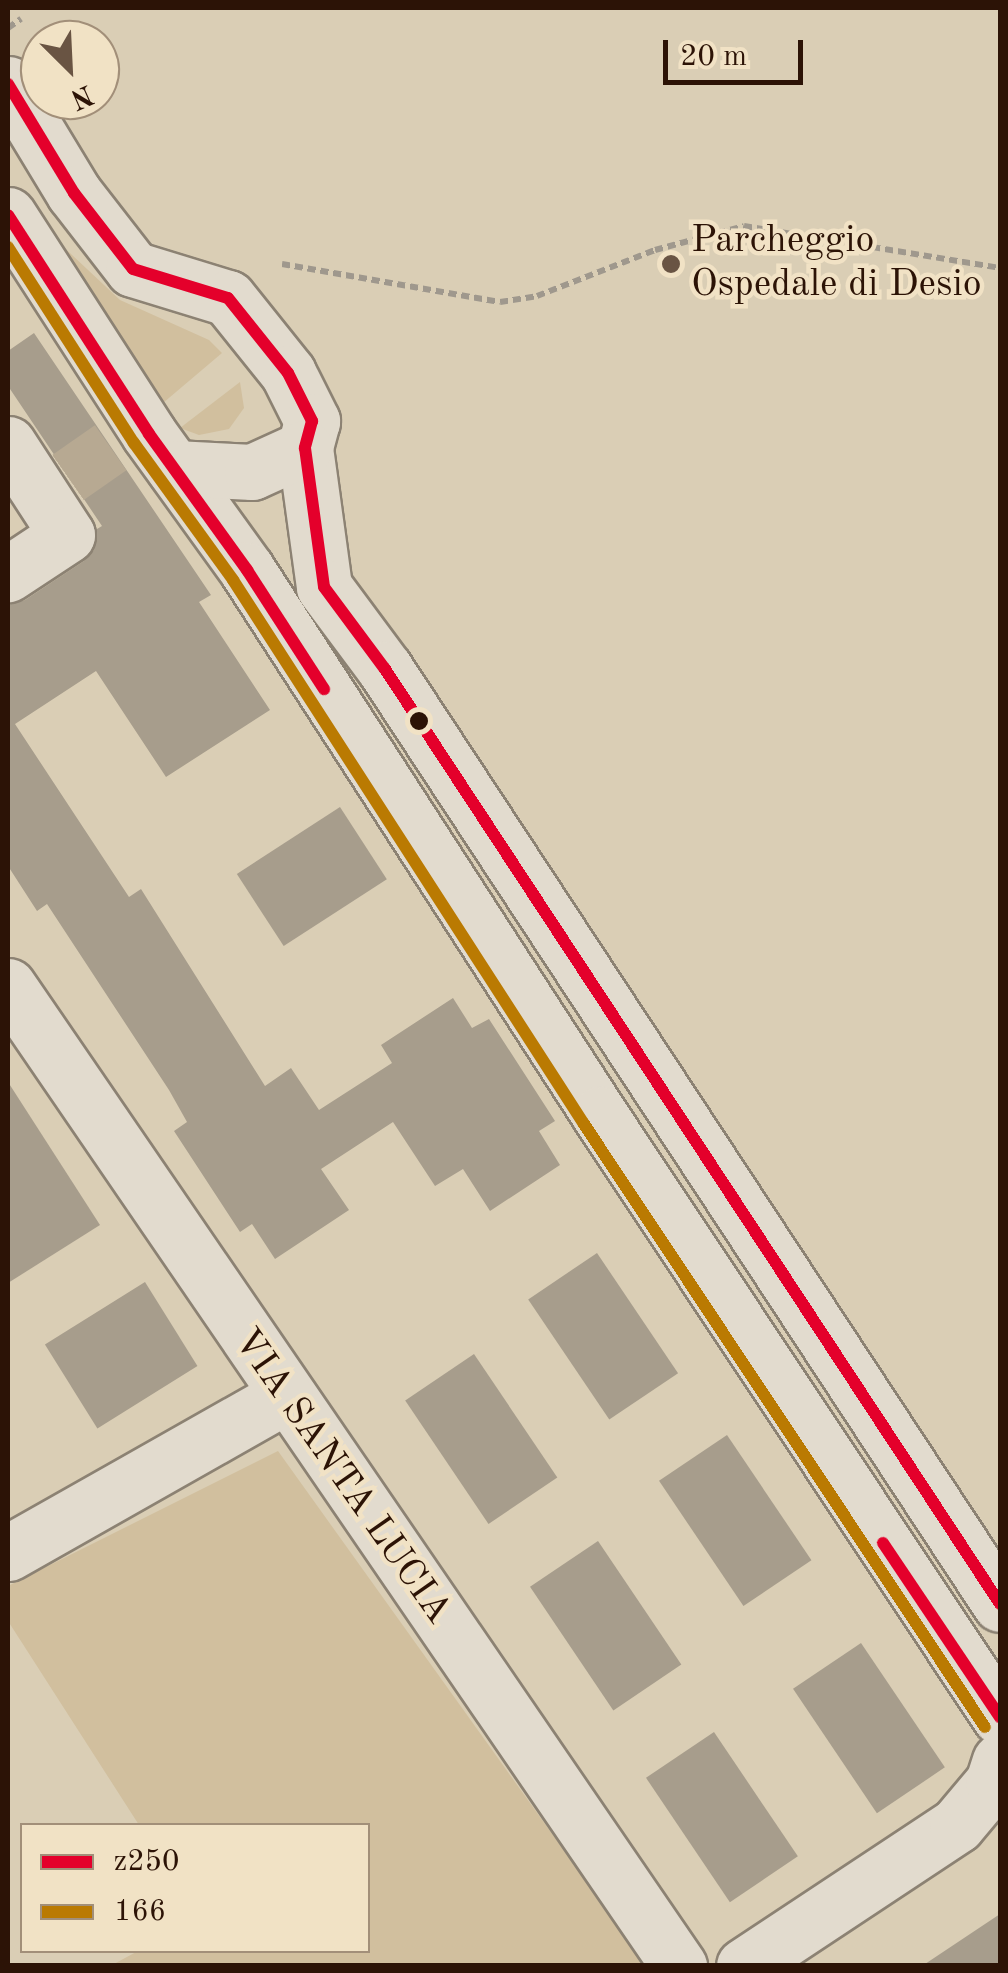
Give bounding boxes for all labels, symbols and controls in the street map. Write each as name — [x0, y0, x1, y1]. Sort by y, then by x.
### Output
north arrow — [20, 20, 120, 120]
scale bar — [668, 20, 808, 82]
text: 20 m — [680, 42, 747, 72]
text: N — [66, 78, 97, 113]
place label: Parcheggio Ospedale di Desio — [691, 219, 982, 308]
marker: Parcheggio Ospedale di Desio — [660, 253, 682, 275]
unlabelled marker — [409, 711, 429, 731]
street label: VIA SANTA LUCIA — [222, 1321, 460, 1633]
legend — [20, 1823, 370, 1953]
text: z250 — [114, 1847, 179, 1877]
text: 166 — [114, 1897, 166, 1927]

